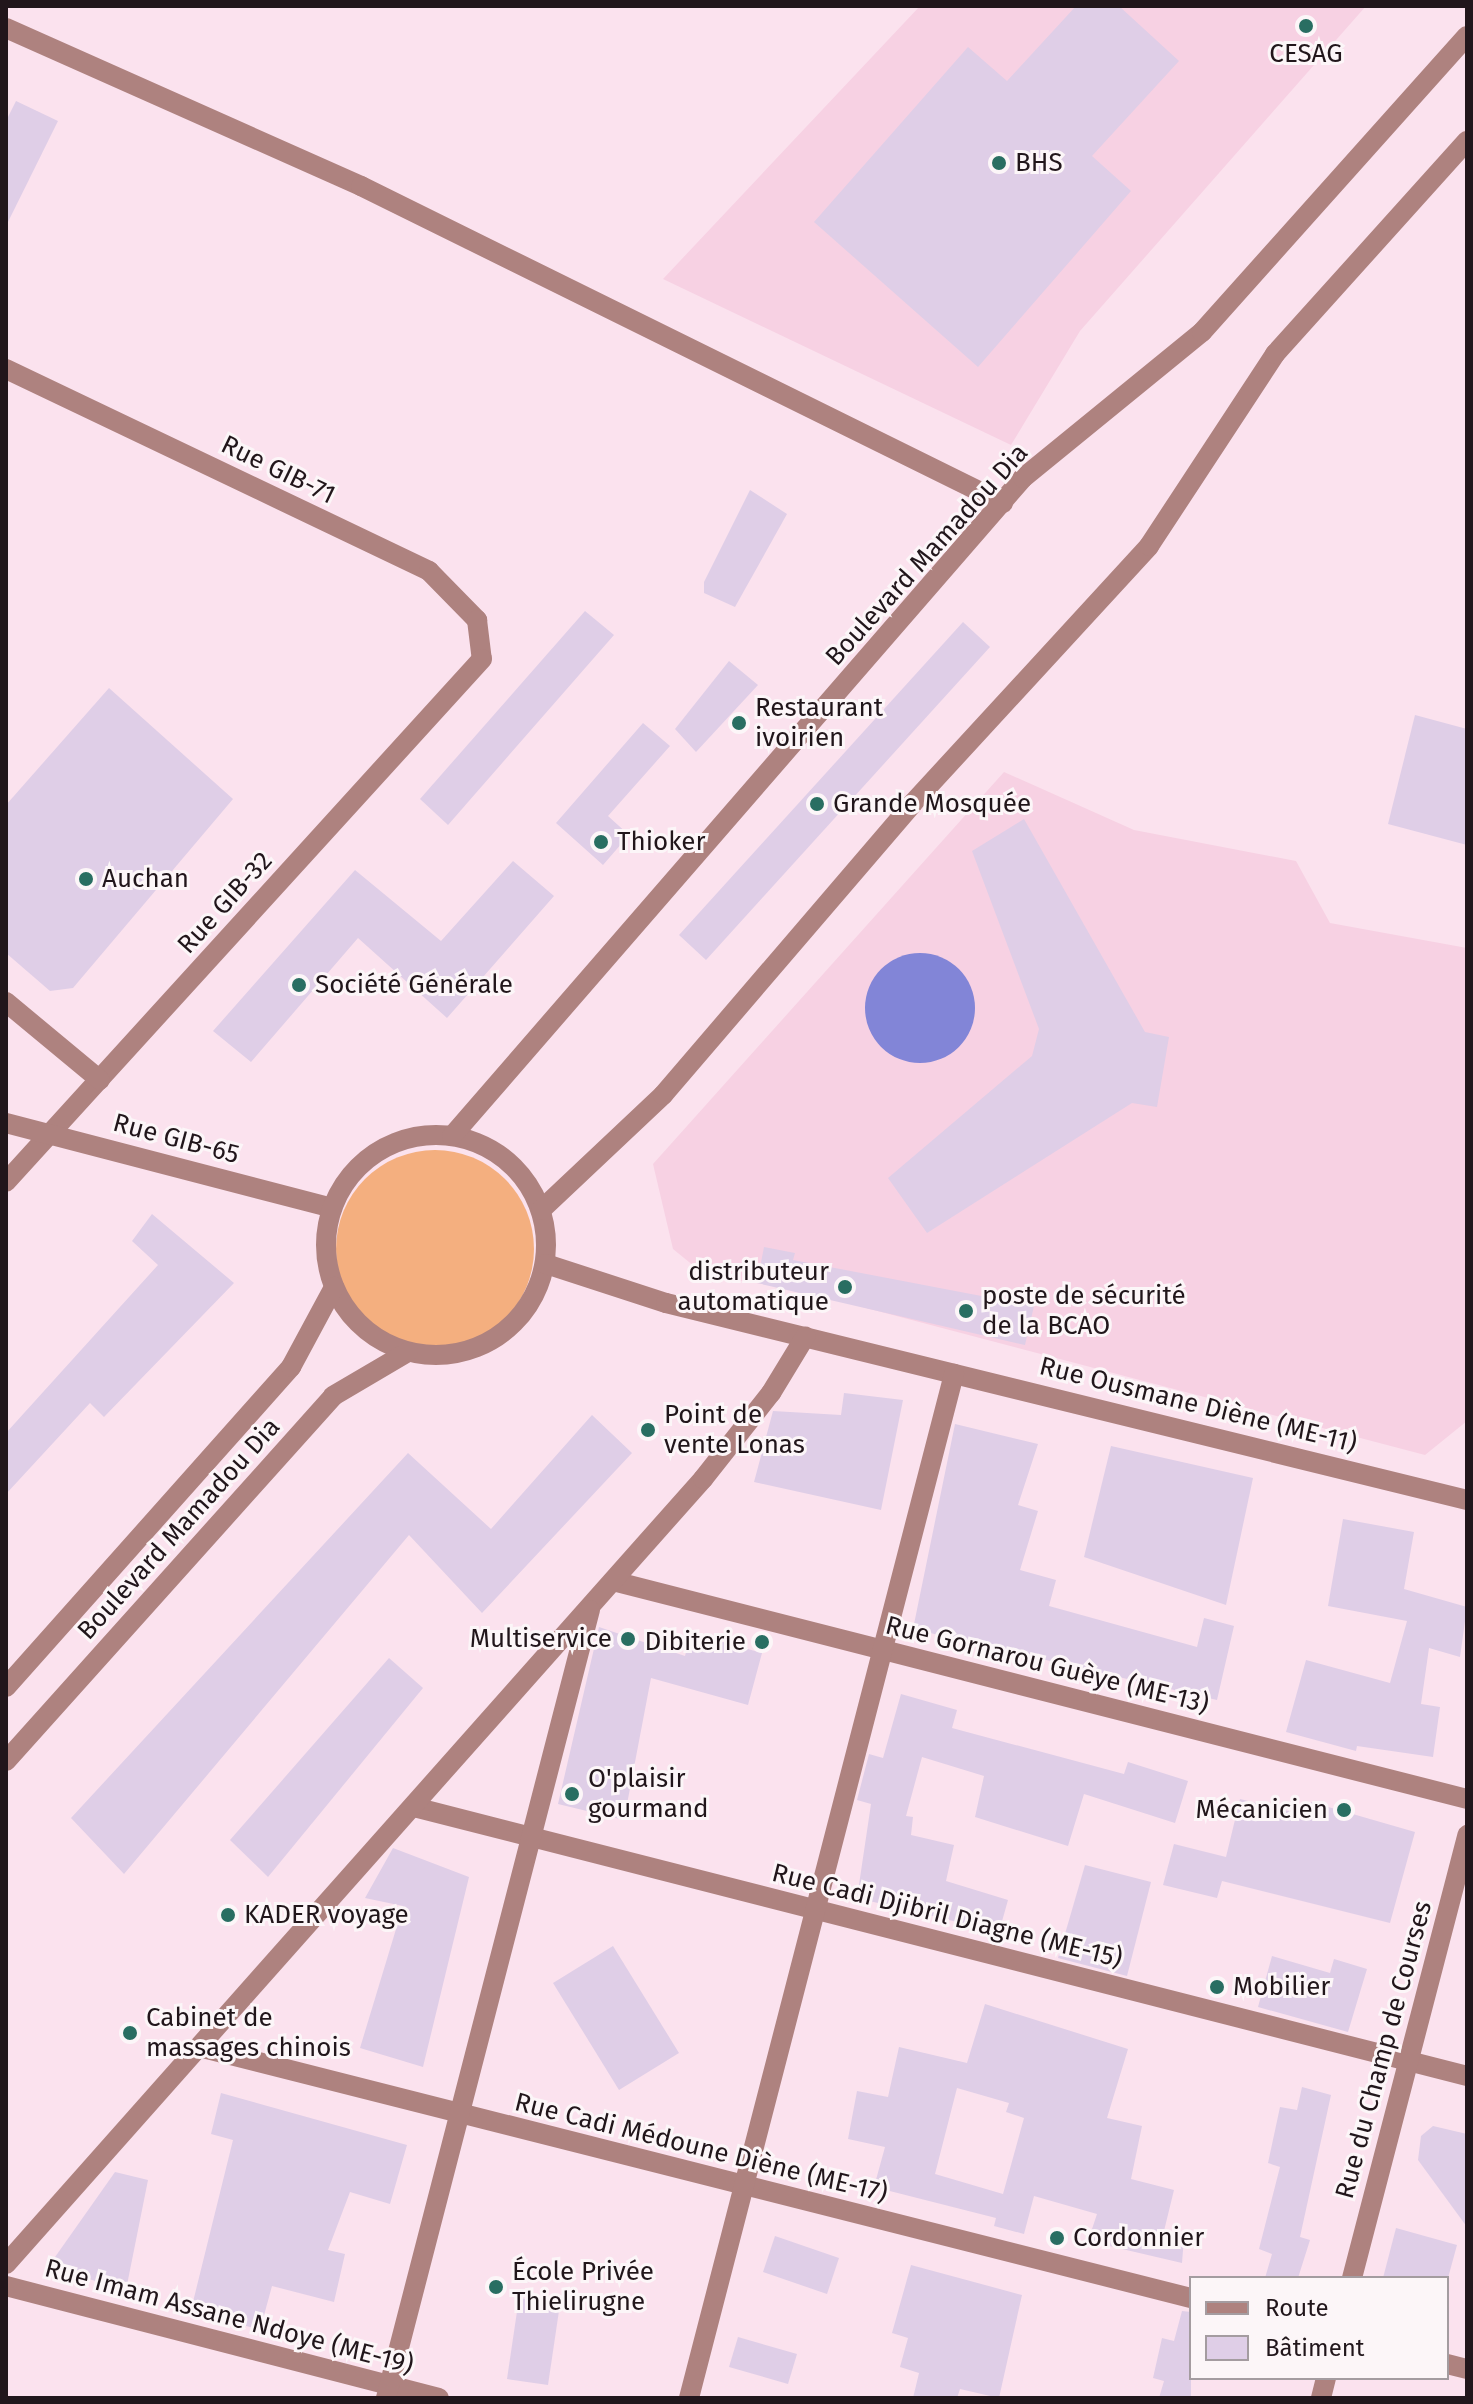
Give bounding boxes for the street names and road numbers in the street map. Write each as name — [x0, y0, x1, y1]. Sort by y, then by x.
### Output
street label: Rue GIB-71 — [216, 429, 340, 511]
street label: Boulevard Mamadou Dia — [819, 438, 1035, 672]
street label: Rue GIB-32 — [171, 846, 279, 960]
street label: Rue GIB-65 — [110, 1107, 242, 1171]
street label: Rue Ousmane Diène (ME-11) — [1036, 1350, 1360, 1460]
street label: Boulevard Mamadou Dia — [71, 1412, 287, 1646]
street label: Rue Gornarou Guèye (ME-13) — [882, 1610, 1212, 1720]
street label: Rue Cadi Djibril Diagne (ME-15) — [769, 1857, 1125, 1975]
street label: Rue du Champ de Courses — [1329, 1898, 1439, 2202]
street label: Rue Cadi Médoune Diène (ME-17) — [511, 2087, 891, 2209]
street label: Rue Imam Assane Ndoye (ME-19) — [41, 2253, 417, 2381]

